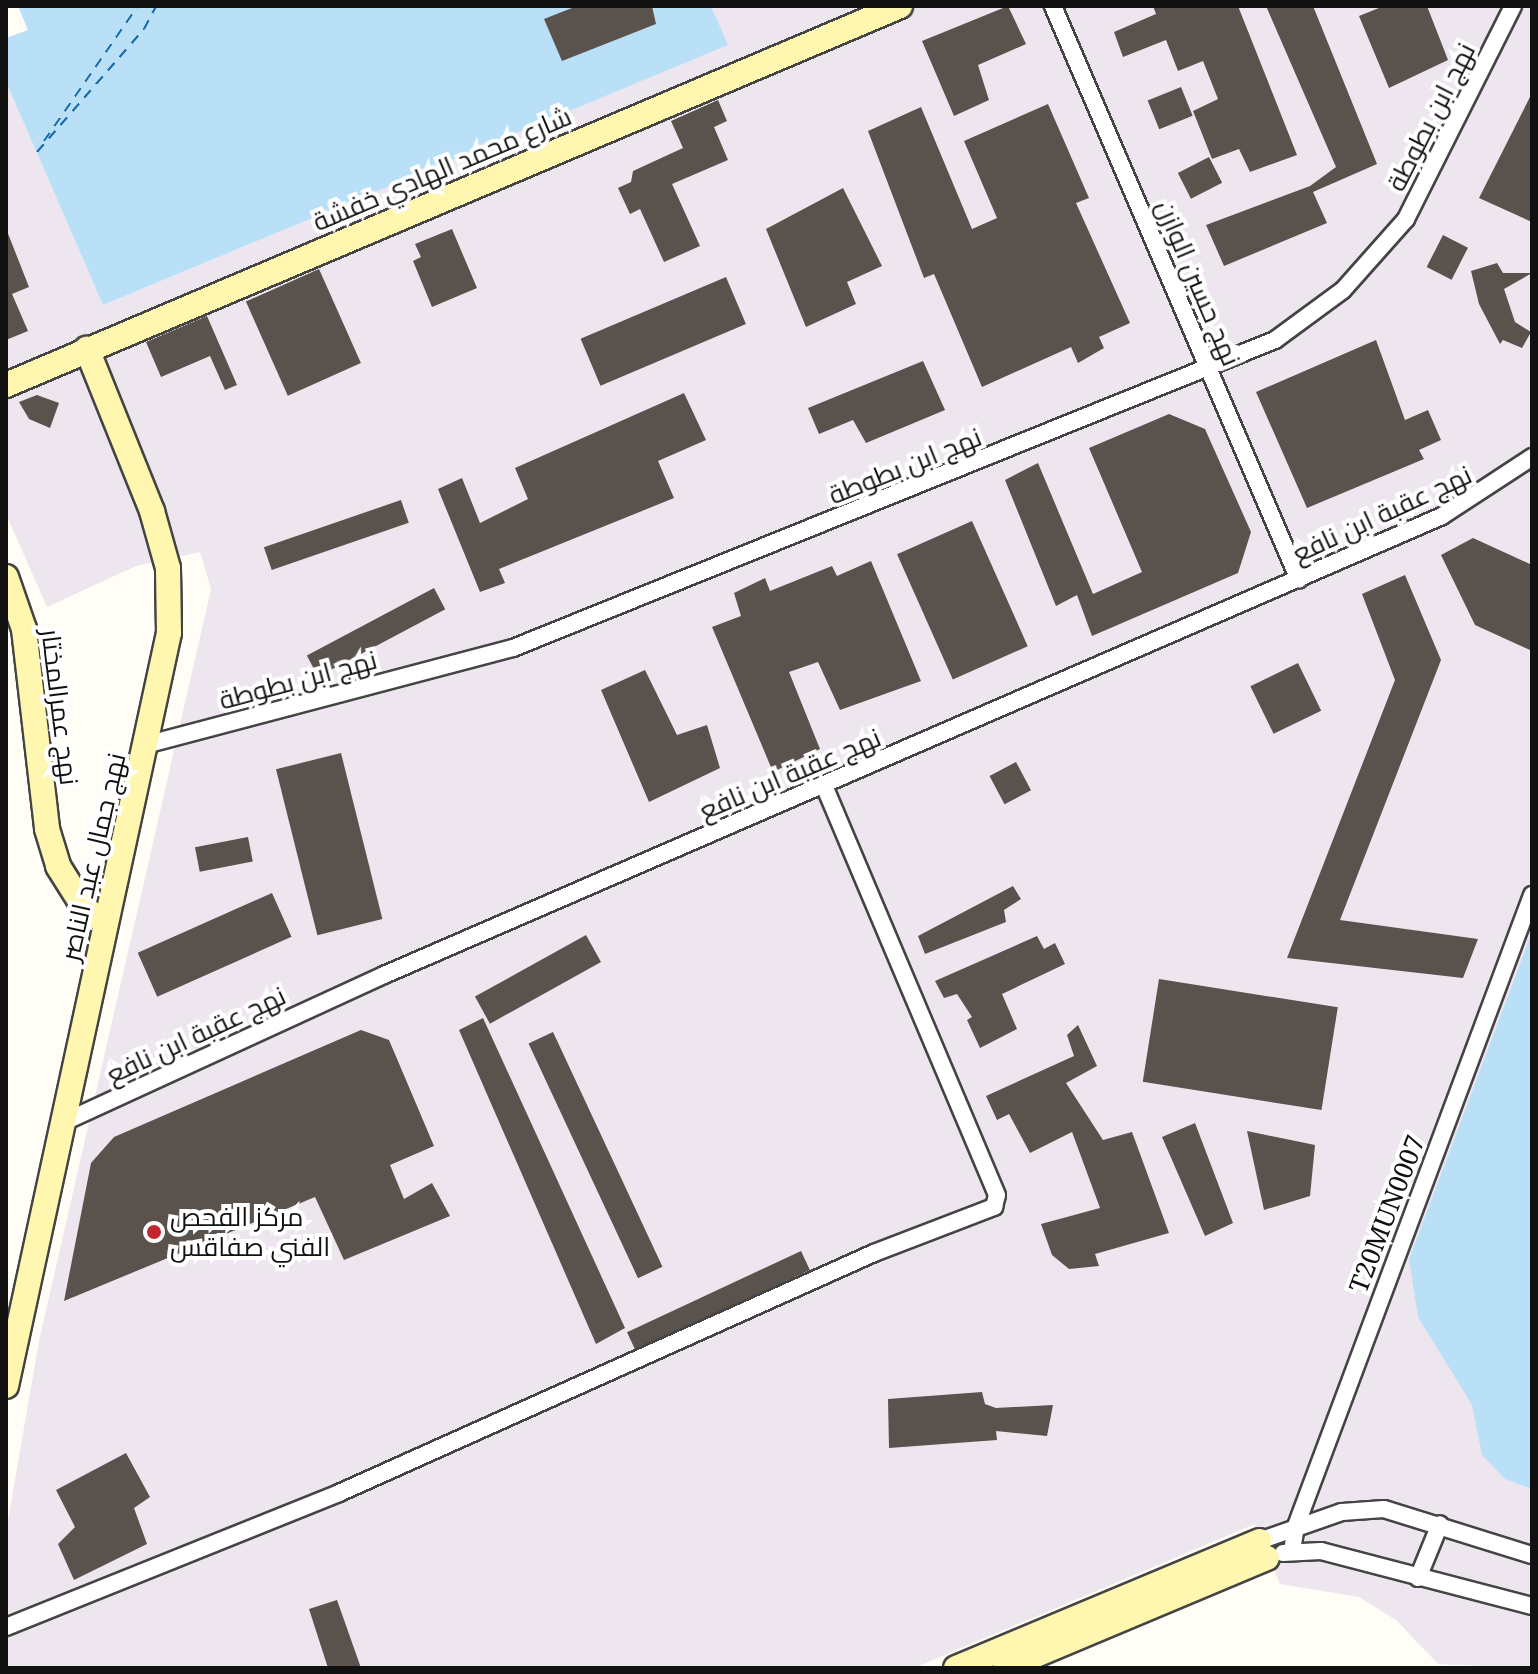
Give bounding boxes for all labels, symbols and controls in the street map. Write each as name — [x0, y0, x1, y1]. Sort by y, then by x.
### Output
street label: نهج ابن بطوطة — [1380, 38, 1482, 196]
street label: شارع محمد الهادي خفشة — [308, 100, 576, 238]
street label: نهج حسين الوازن — [1149, 195, 1247, 371]
street label: نهج ابن بطوطة — [824, 421, 986, 511]
street label: نهج عقبة ابن نافع — [1287, 459, 1477, 569]
street label: نهج عمرالمختار — [35, 627, 85, 787]
street label: نهج ابن بطوطة — [216, 644, 380, 716]
street label: نهج عقبة ابن نافع — [694, 722, 886, 826]
street label: نهج جمال عبد الناصر — [54, 750, 132, 964]
street label: نهج عقبة ابن نافع — [101, 980, 291, 1090]
street label: T20MUN0007 — [1343, 1131, 1431, 1297]
place label: مركز الفحص الفني صفاقس — [170, 1201, 330, 1262]
marker: مركز الفحص الفني صفاقس — [145, 1223, 163, 1241]

